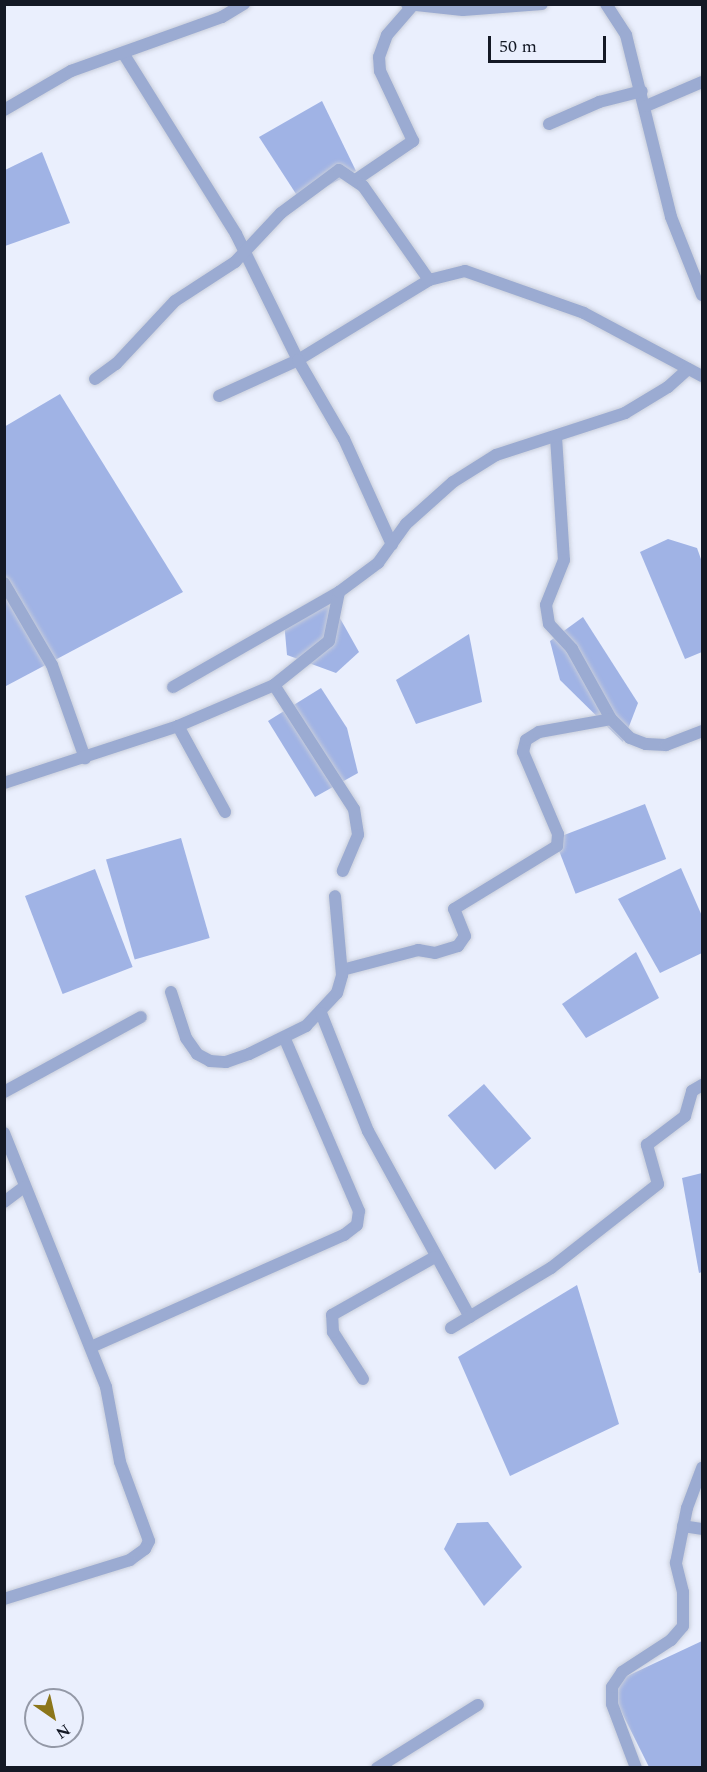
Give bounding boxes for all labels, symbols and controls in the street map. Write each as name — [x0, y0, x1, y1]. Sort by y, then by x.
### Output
scale bar — [491, 24, 610, 62]
text: 50 m — [499, 33, 537, 60]
north arrow — [24, 1688, 84, 1748]
text: N — [51, 1718, 75, 1745]

